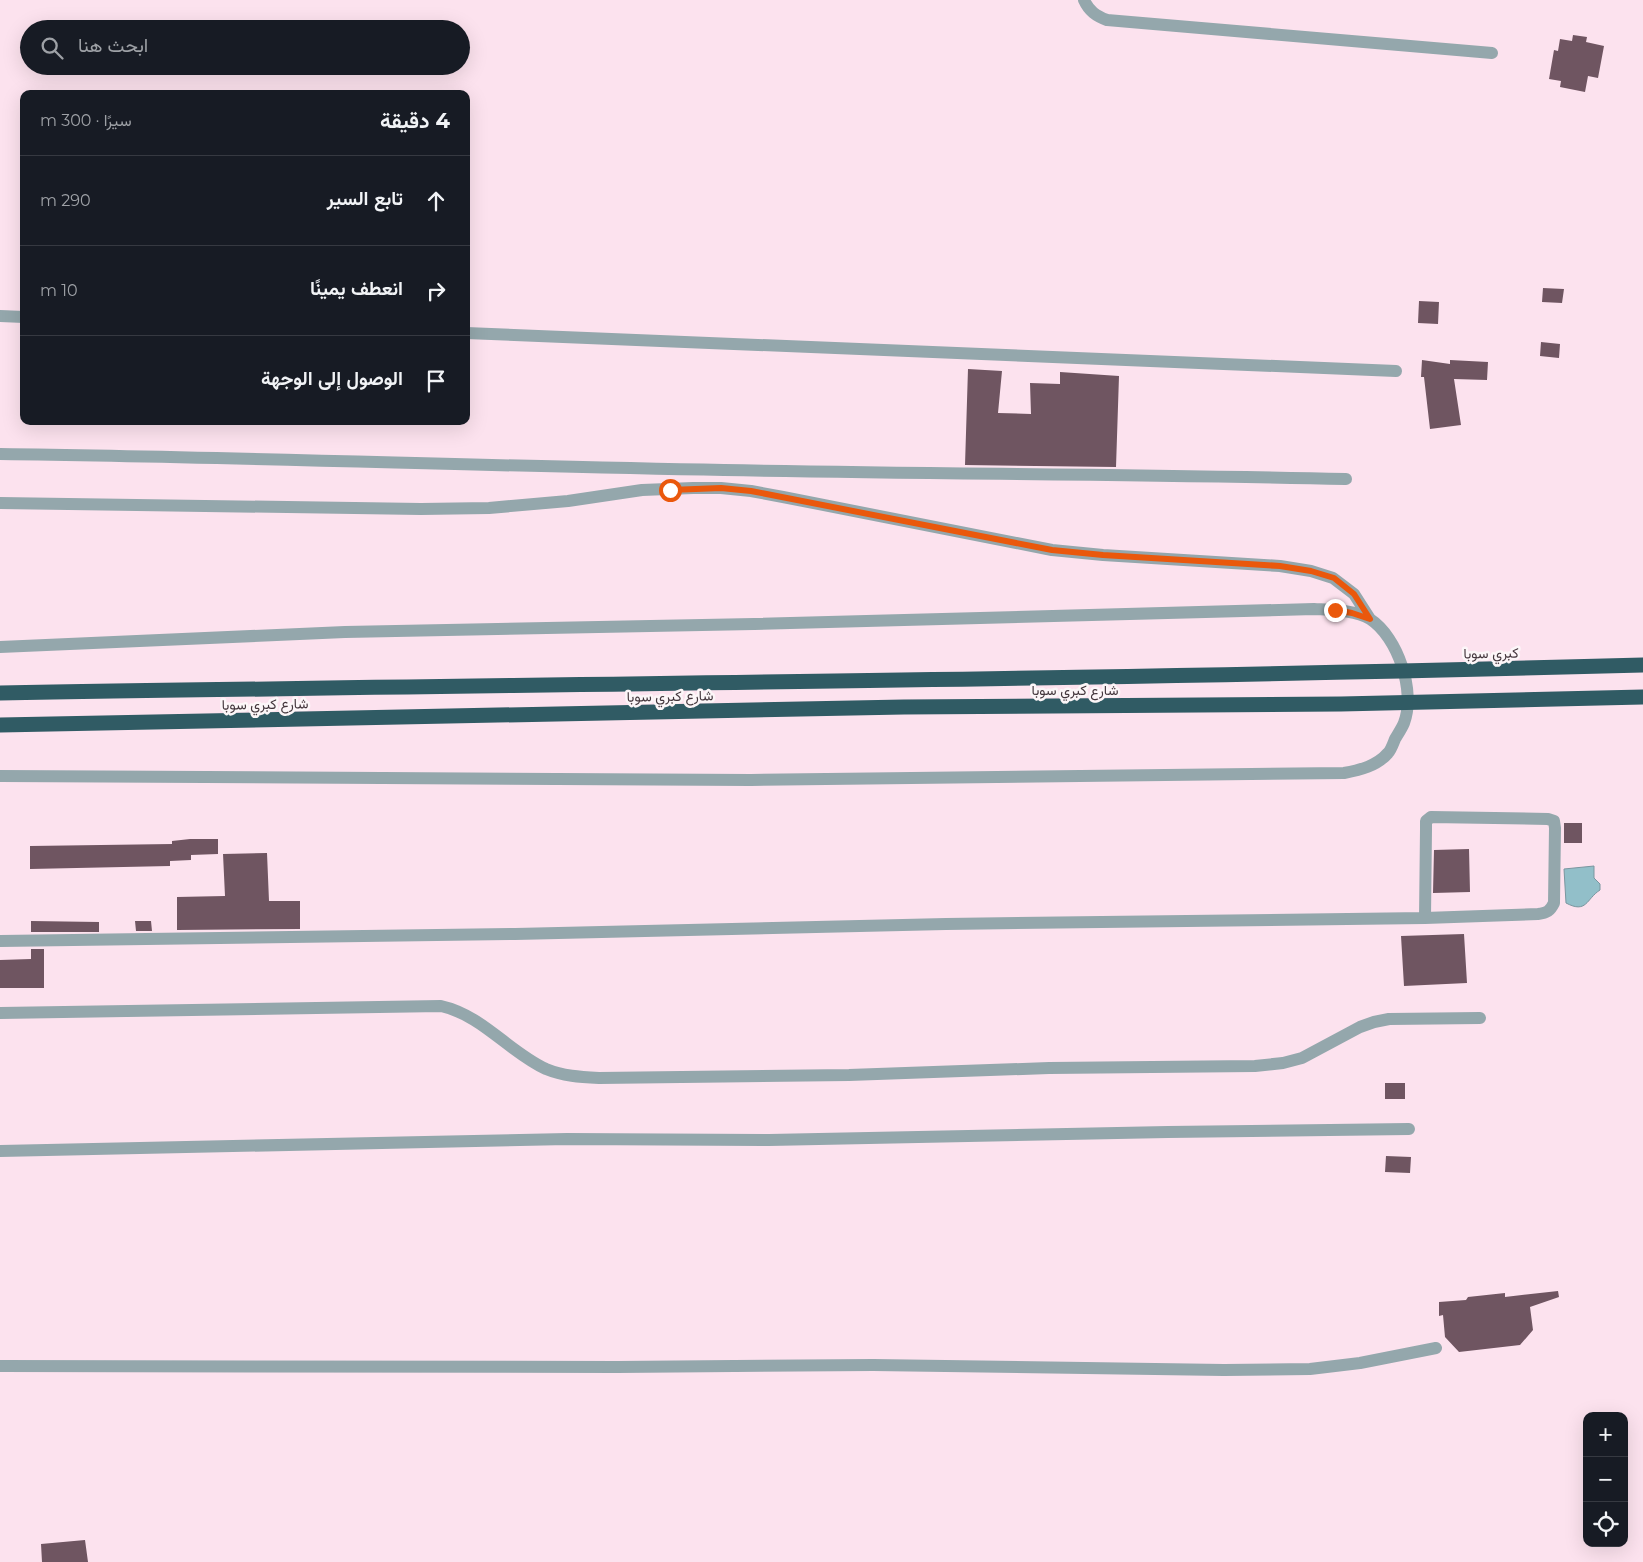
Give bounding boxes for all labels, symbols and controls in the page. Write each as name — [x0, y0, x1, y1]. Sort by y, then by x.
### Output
search box — [20, 20, 470, 75]
icon: search — [38, 34, 66, 62]
text: ابحث هنا — [78, 34, 148, 57]
text: 4 دقيقة — [380, 108, 450, 133]
text: سيرًا · 300 m — [40, 111, 132, 130]
text: تابع السير — [327, 187, 403, 210]
icon: ahead — [422, 187, 450, 215]
text: 290 m — [40, 191, 91, 210]
text: انعطف يمينًا — [310, 277, 403, 300]
icon: right — [422, 277, 450, 305]
text: 10 m — [40, 281, 78, 300]
text: الوصول إلى الوجهة — [261, 367, 403, 390]
icon: arrive — [422, 367, 450, 395]
route start — [659, 479, 682, 502]
route end — [1324, 599, 1347, 622]
street label: كبري سوبا — [1463, 644, 1519, 665]
street label: شارع كبري سوبا — [1032, 681, 1118, 702]
street label: شارع كبري سوبا — [626, 686, 714, 709]
street label: شارع كبري سوبا — [221, 694, 309, 717]
map controls — [1583, 1412, 1628, 1547]
button: + — [1583, 1412, 1628, 1457]
button: − — [1583, 1457, 1628, 1502]
button: locate — [1583, 1502, 1628, 1547]

